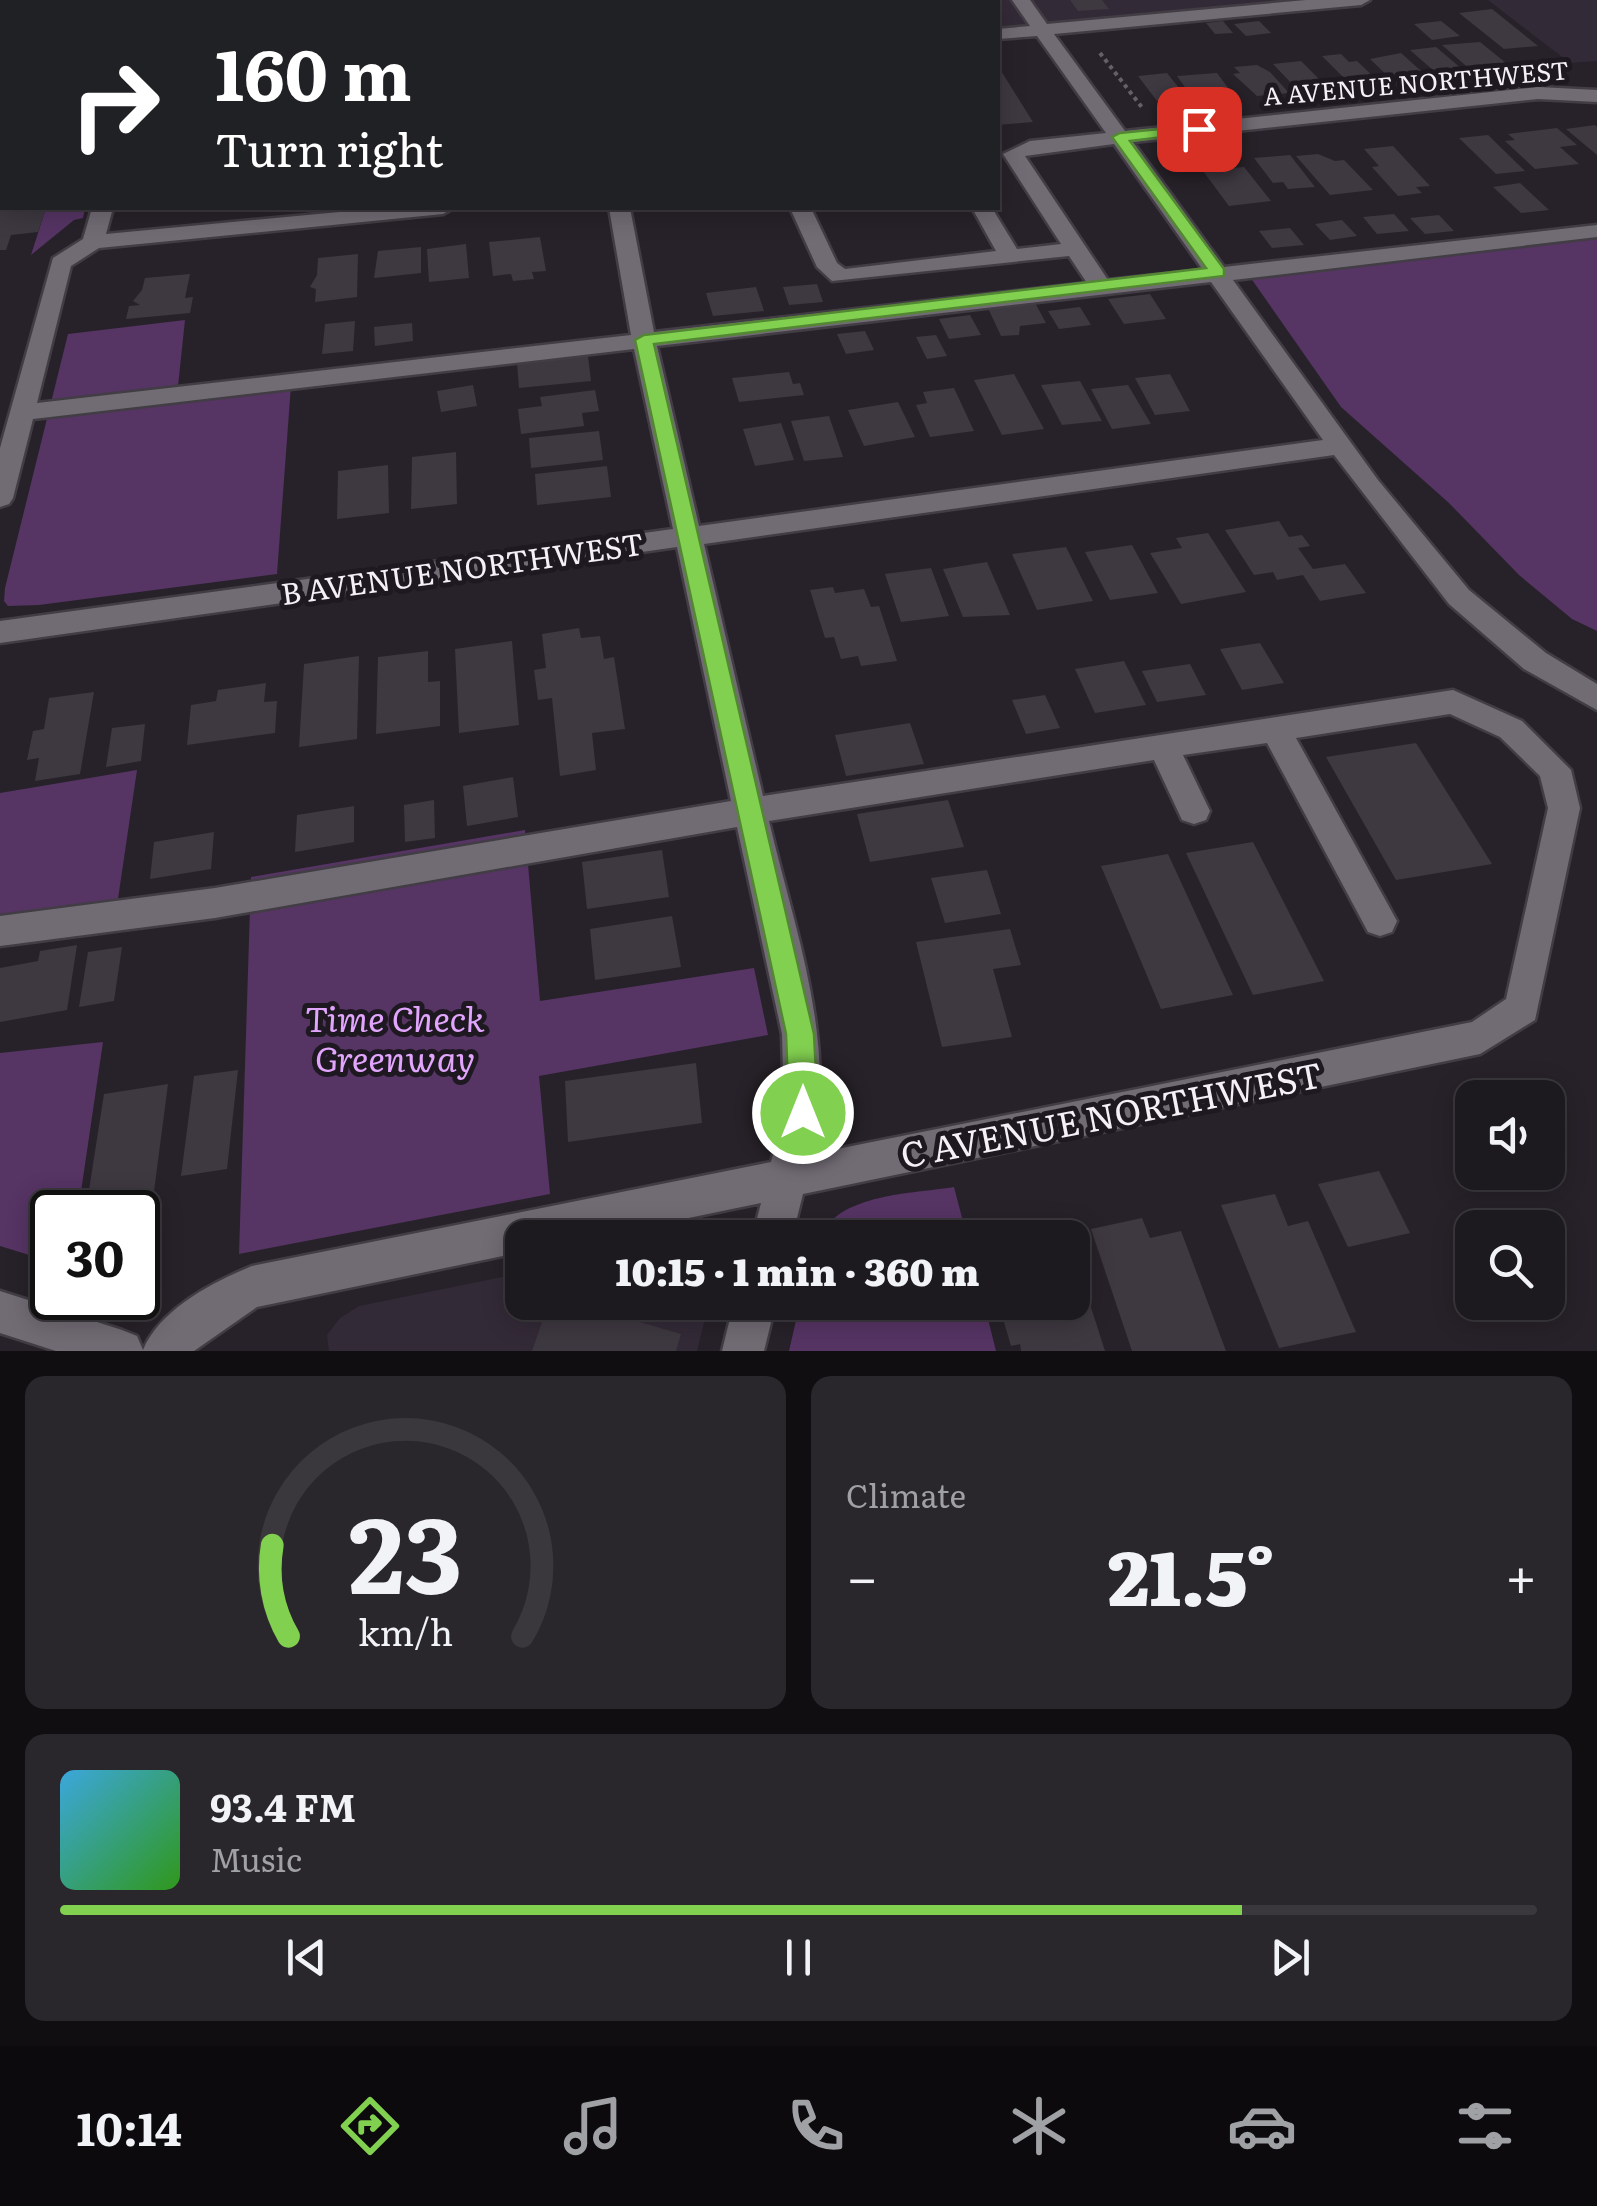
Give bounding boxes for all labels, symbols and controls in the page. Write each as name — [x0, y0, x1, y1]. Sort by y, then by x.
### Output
text: 160 m — [215, 19, 412, 123]
icon: right — [50, 40, 180, 170]
street label: A AVENUE NORTHWEST — [1262, 50, 1570, 114]
pin — [1157, 87, 1242, 172]
icon: arrive — [1172, 102, 1227, 157]
text: Turn right — [215, 114, 443, 181]
street label: B AVENUE NORTHWEST — [278, 520, 646, 614]
park label: Time Check Greenway — [305, 991, 485, 1083]
street label: C AVENUE NORTHWEST — [896, 1047, 1326, 1179]
position arrow — [751, 1061, 855, 1165]
map controls — [1455, 1080, 1565, 1320]
button: sound — [1455, 1080, 1565, 1190]
speed limit sign: 30 — [30, 1190, 160, 1320]
button: search — [1455, 1210, 1565, 1320]
text: 10:15 · 1 min · 360 m — [616, 1241, 979, 1298]
text: Climate — [846, 1470, 966, 1518]
text: 23 — [349, 1472, 462, 1626]
text: 21.5° — [1108, 1518, 1275, 1629]
text: − — [846, 1533, 878, 1615]
text: + — [1505, 1533, 1537, 1615]
text: km/h — [358, 1604, 453, 1657]
text: 93.4 FM — [210, 1777, 356, 1834]
text: Music — [210, 1834, 302, 1882]
icon: previous — [279, 1930, 334, 1985]
icon: pause — [771, 1930, 826, 1985]
icon: next — [1263, 1930, 1318, 1985]
icon: directions — [335, 2091, 405, 2161]
icon: music — [558, 2091, 628, 2161]
icon: phone — [781, 2091, 851, 2161]
icon: climate — [1004, 2091, 1074, 2161]
icon: car — [1227, 2091, 1297, 2161]
icon: filters — [1450, 2091, 1520, 2161]
text: 10:14 — [77, 2093, 182, 2160]

